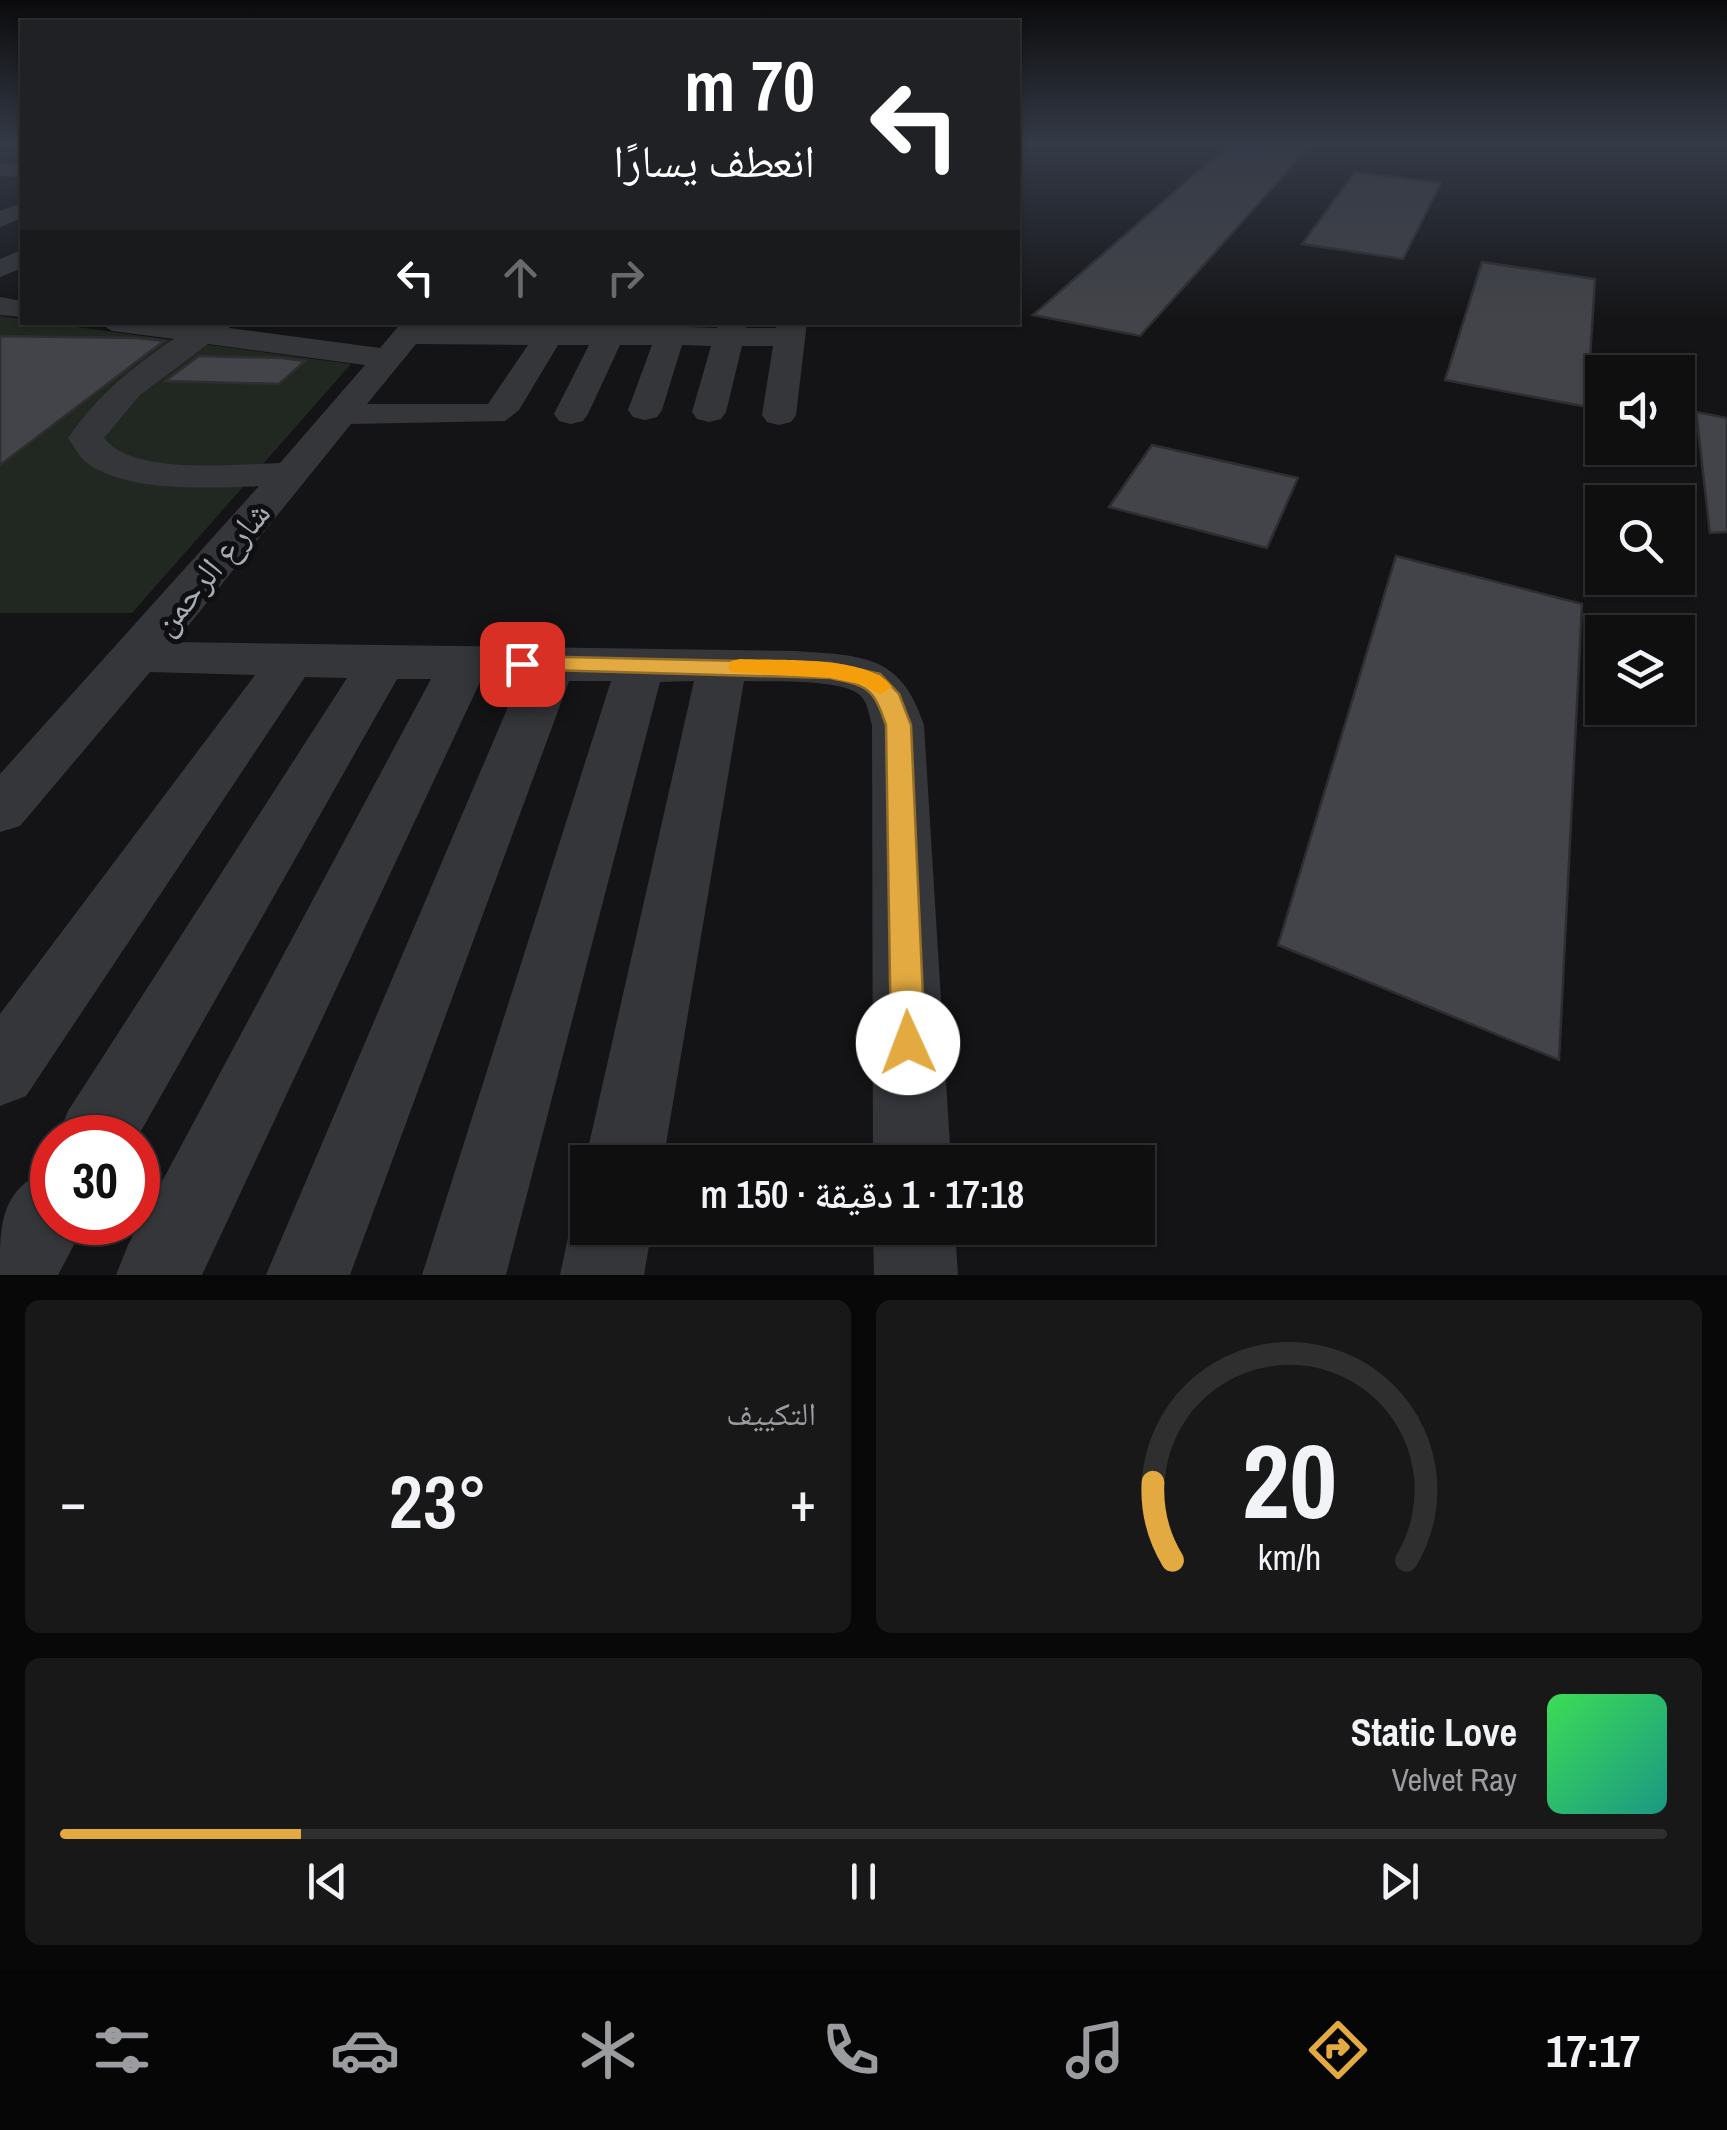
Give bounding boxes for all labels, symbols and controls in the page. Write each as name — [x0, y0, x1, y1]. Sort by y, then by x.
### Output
text: 70 m — [684, 39, 815, 133]
icon: left — [850, 60, 980, 190]
text: انعطف يسارًا — [613, 130, 815, 191]
icon: left — [388, 250, 443, 305]
icon: ahead — [493, 250, 548, 305]
icon: right — [598, 250, 653, 305]
map controls — [1585, 355, 1695, 725]
button: sound — [1585, 355, 1695, 465]
button: search — [1585, 485, 1695, 595]
street label: شارع الرحمن — [141, 491, 281, 645]
button: layers — [1585, 615, 1695, 725]
pin — [480, 622, 565, 707]
icon: arrive — [495, 637, 550, 692]
position arrow — [856, 991, 960, 1095]
speed limit sign: 30 — [30, 1115, 160, 1245]
text: 17:18 · 1 دقيقة · 150 m — [701, 1169, 1024, 1220]
text: التكييف — [726, 1392, 816, 1435]
text: 20 — [1242, 1410, 1336, 1550]
text: 23° — [389, 1450, 487, 1551]
text: − — [60, 1464, 86, 1538]
text: + — [790, 1464, 816, 1538]
text: km/h — [1257, 1533, 1321, 1581]
text: Static Love — [1351, 1707, 1517, 1758]
text: Velvet Ray — [1392, 1758, 1517, 1801]
icon: previous — [300, 1854, 355, 1909]
icon: pause — [836, 1854, 891, 1909]
icon: next — [1372, 1854, 1427, 1909]
icon: filters — [87, 2015, 157, 2085]
icon: car — [330, 2015, 400, 2085]
icon: climate — [573, 2015, 643, 2085]
icon: phone — [816, 2015, 886, 2085]
icon: music — [1060, 2015, 1130, 2085]
icon: directions — [1303, 2015, 1373, 2085]
text: 17:17 — [1546, 2020, 1640, 2081]

